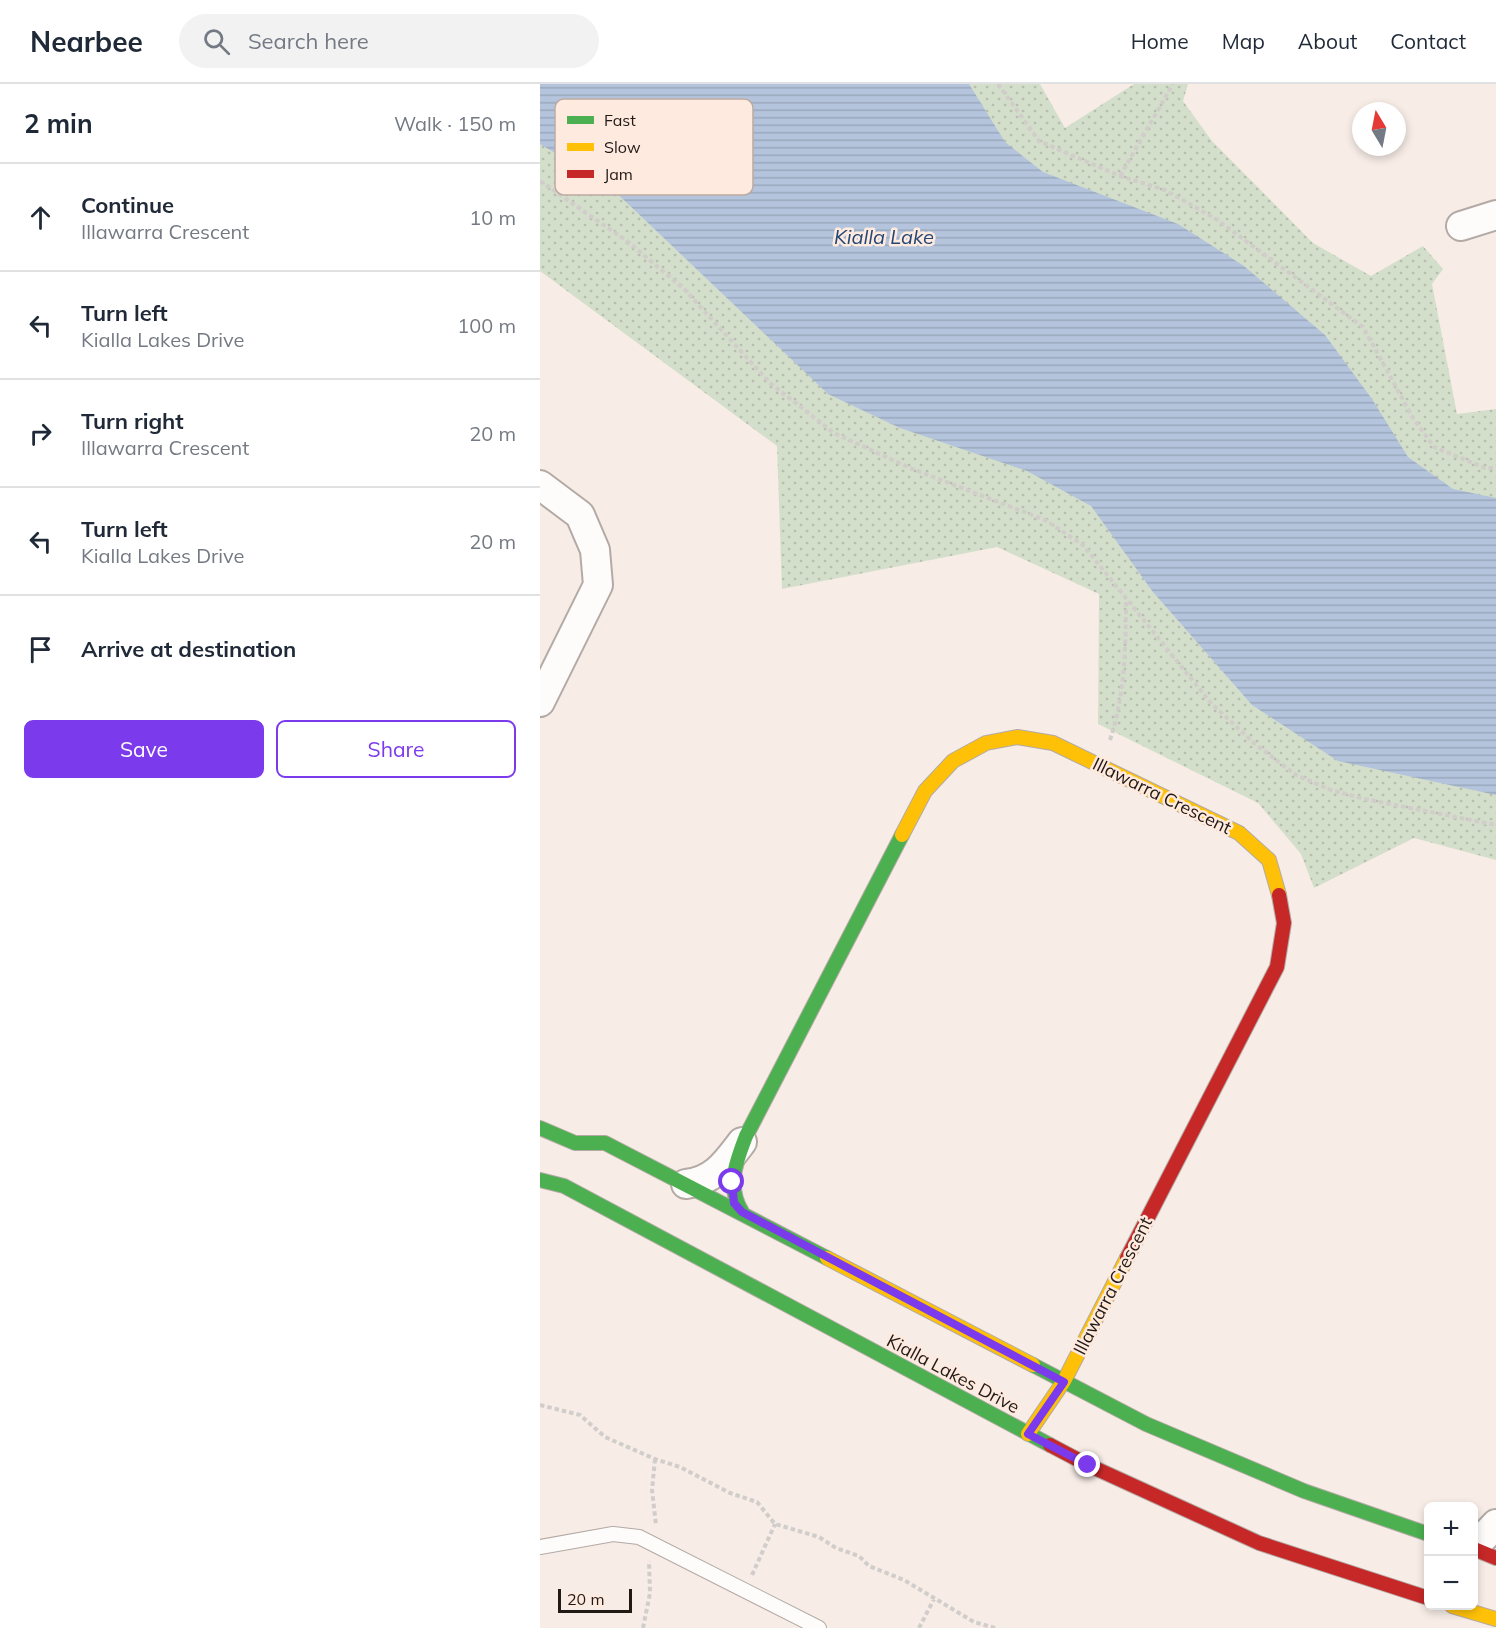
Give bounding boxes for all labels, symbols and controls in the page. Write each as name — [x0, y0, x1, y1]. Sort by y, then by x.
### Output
search box — [179, 14, 599, 68]
text: Nearbee — [30, 24, 143, 59]
icon: search — [200, 25, 233, 58]
text: Search here — [248, 27, 369, 55]
text: Home — [1131, 28, 1189, 54]
text: Map — [1222, 28, 1265, 54]
text: About — [1298, 28, 1357, 54]
text: Contact — [1390, 28, 1466, 54]
legend — [555, 99, 753, 195]
north arrow — [1352, 102, 1406, 156]
text: 2 min — [24, 107, 93, 140]
text: Fast — [604, 110, 636, 130]
text: Walk · 150 m — [394, 111, 516, 136]
text: Slow — [604, 137, 641, 157]
text: Jam — [604, 164, 633, 184]
text: Continue — [81, 191, 174, 219]
icon: ahead — [24, 201, 57, 234]
text: 10 m — [469, 205, 516, 230]
text: Illawarra Crescent — [81, 219, 249, 244]
water label: Kialla Lake — [834, 224, 934, 249]
text: Turn left — [81, 299, 168, 327]
icon: left — [24, 309, 57, 342]
text: 100 m — [457, 313, 516, 338]
text: Kialla Lakes Drive — [81, 327, 244, 352]
text: Turn right — [81, 407, 184, 435]
icon: right — [24, 417, 57, 450]
text: 20 m — [469, 421, 516, 446]
text: Illawarra Crescent — [81, 435, 249, 460]
text: Turn left — [81, 515, 168, 543]
icon: left — [24, 525, 57, 558]
text: 20 m — [469, 529, 516, 554]
text: Kialla Lakes Drive — [81, 543, 244, 568]
icon: arrive — [24, 633, 57, 666]
text: Arrive at destination — [81, 635, 296, 663]
button: Save — [24, 720, 264, 778]
button: Share — [276, 720, 516, 778]
street label: Illawarra Crescent — [1089, 752, 1235, 839]
route start — [718, 1168, 744, 1194]
street label: Illawarra Crescent — [1068, 1213, 1157, 1358]
street label: Kialla Lakes Drive — [883, 1329, 1024, 1418]
route end — [1074, 1451, 1100, 1477]
map controls — [1424, 1502, 1478, 1610]
button: + — [1424, 1502, 1478, 1556]
button: − — [1424, 1556, 1478, 1610]
scale bar — [558, 1586, 632, 1614]
text: 20 m — [567, 1589, 604, 1609]

